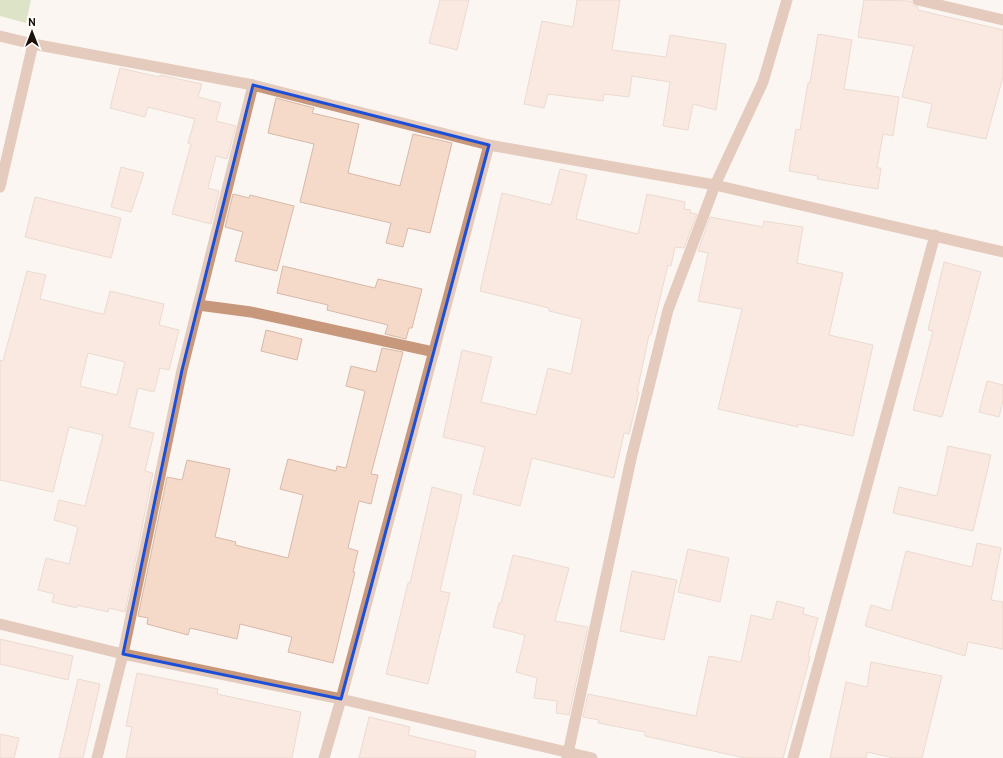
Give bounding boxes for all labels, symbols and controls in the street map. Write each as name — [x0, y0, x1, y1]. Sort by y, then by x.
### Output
north arrow — [12, 12, 52, 52]
text: N — [28, 16, 36, 30]

